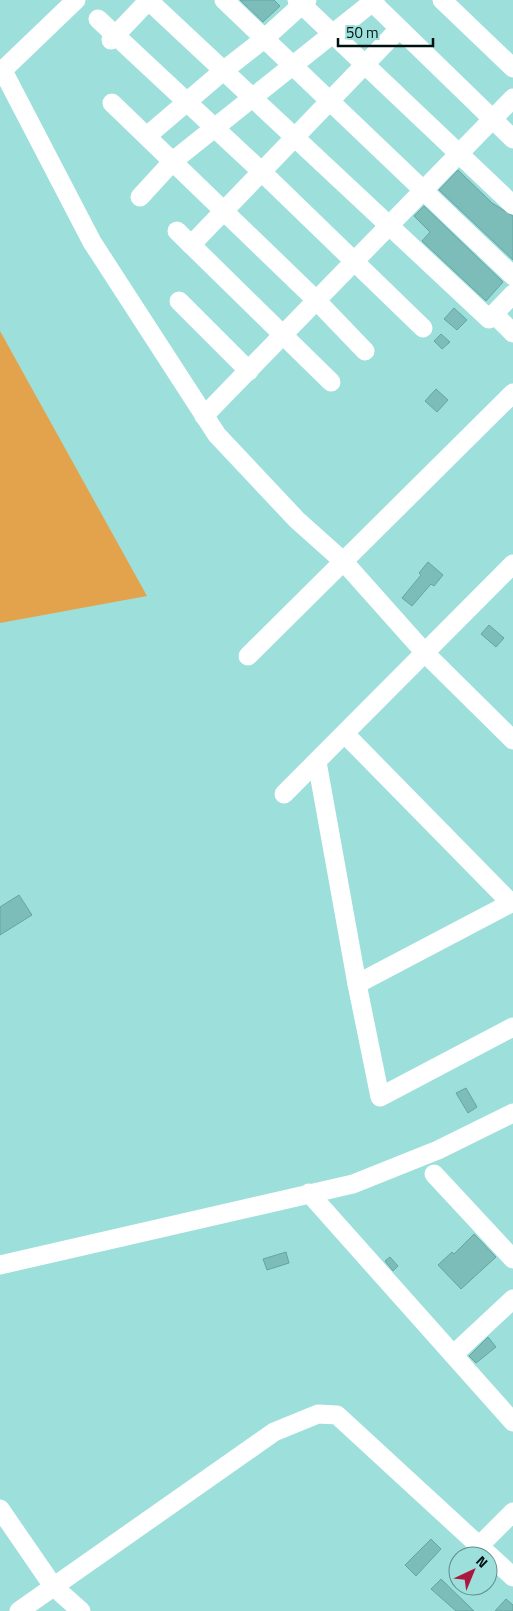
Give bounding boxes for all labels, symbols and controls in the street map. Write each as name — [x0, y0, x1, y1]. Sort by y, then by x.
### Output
scale bar — [338, 15, 433, 47]
text: 50 m — [346, 21, 379, 44]
north arrow — [448, 1546, 498, 1596]
text: N — [472, 1550, 493, 1572]

